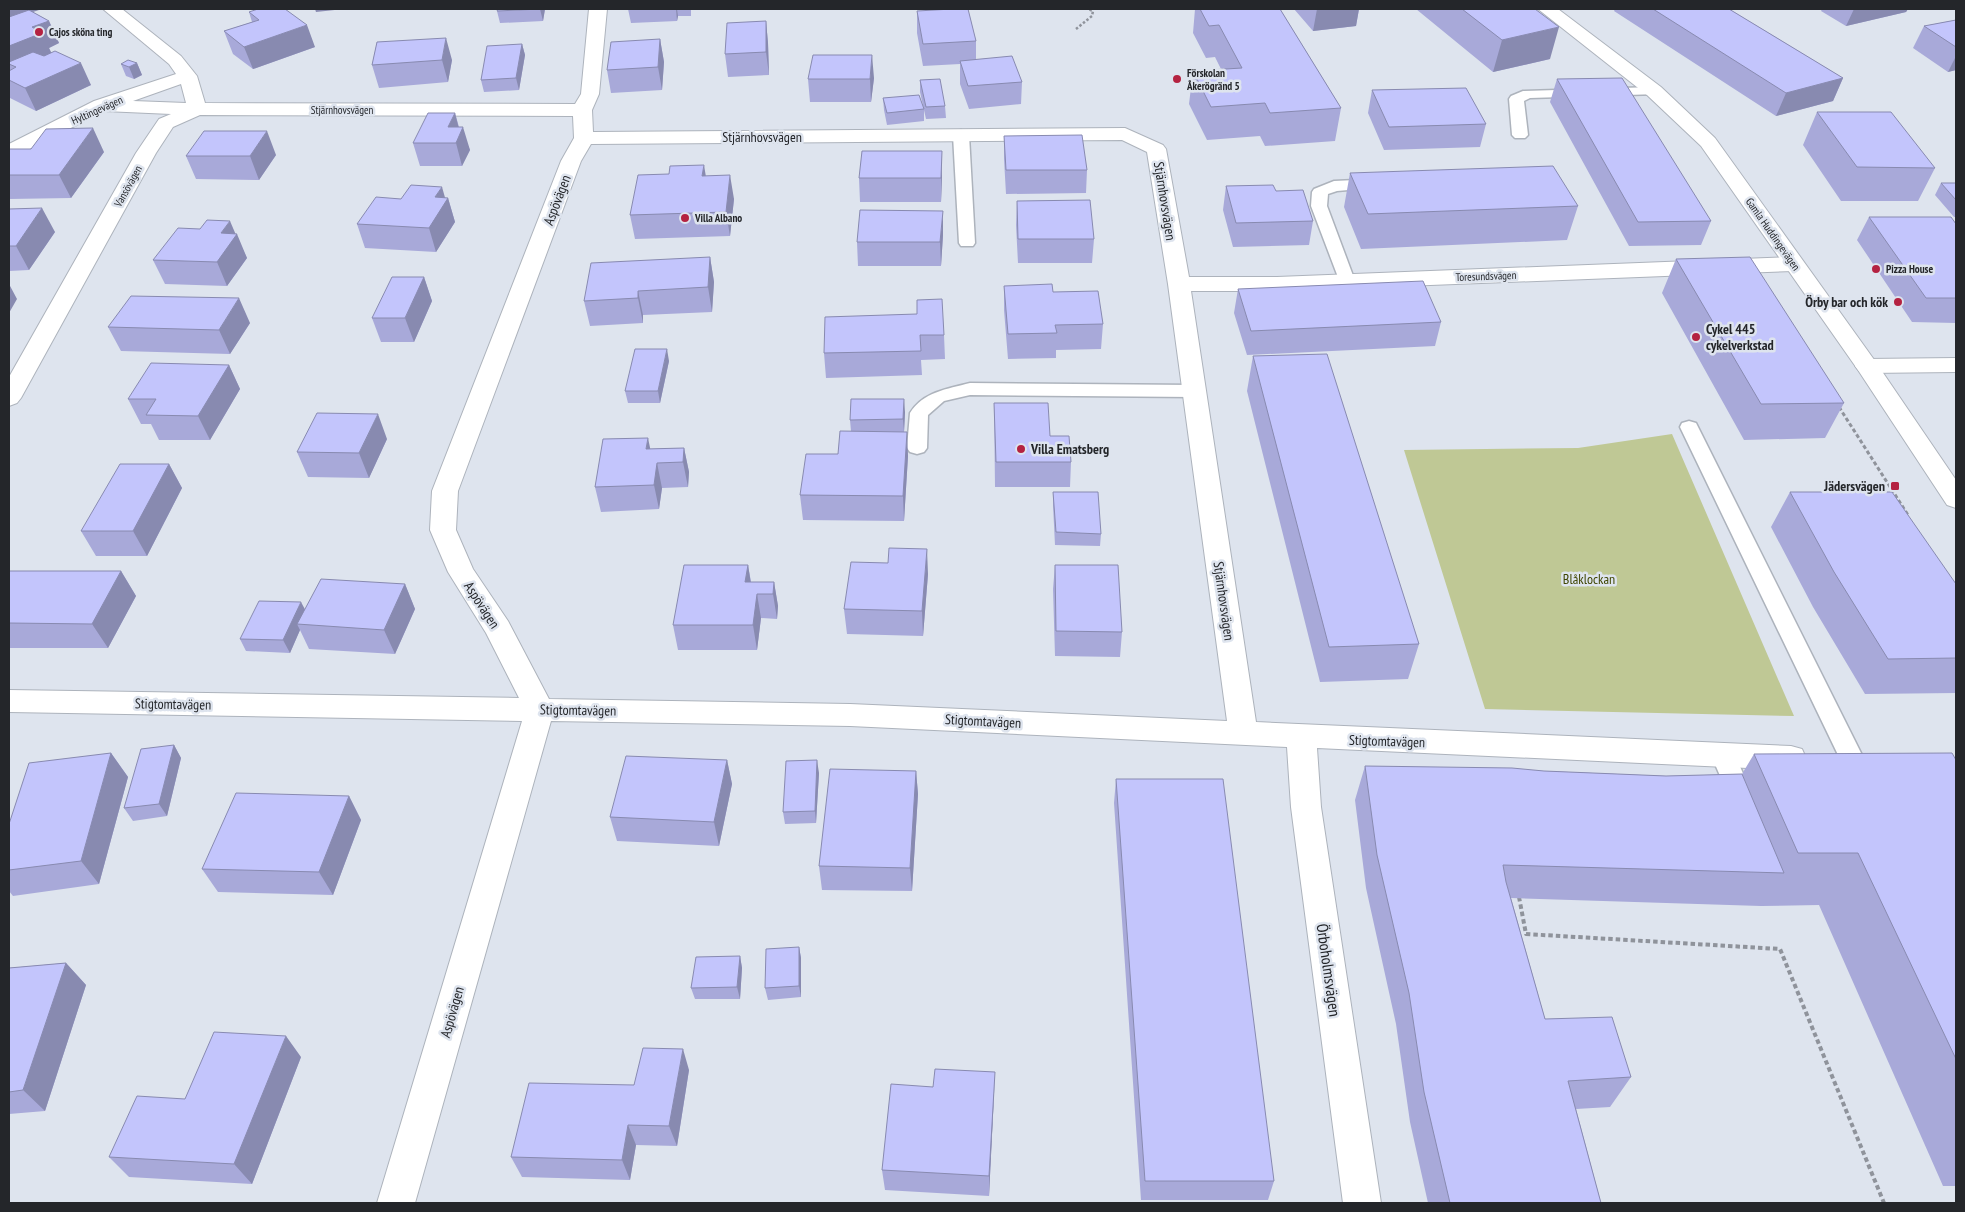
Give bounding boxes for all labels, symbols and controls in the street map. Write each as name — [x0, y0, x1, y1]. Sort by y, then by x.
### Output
place label: Cajos sköna ting — [49, 25, 112, 39]
marker: Cajos sköna ting — [33, 26, 45, 38]
place label: Förskolan Åkerögränd 5 — [1186, 66, 1240, 93]
marker: Förskolan Åkerögränd 5 — [1171, 73, 1183, 85]
street label: Hyltingevägen — [69, 92, 125, 128]
street label: Stjärnhovsvägen — [311, 103, 373, 117]
street label: Stjärnhovsvägen — [722, 128, 802, 146]
street label: Stjärnhovsvägen — [1150, 160, 1180, 242]
street label: Vansövägen — [110, 163, 145, 210]
street label: Aspövägen — [539, 172, 575, 228]
street label: Gamla Huddingevägen — [1743, 195, 1803, 273]
place label: Villa Albano — [694, 211, 742, 225]
marker: Villa Albano — [679, 212, 691, 224]
place label: Pizza House — [1886, 262, 1933, 276]
marker: Pizza House — [1870, 263, 1882, 275]
street label: Toresundsvägen — [1455, 268, 1517, 284]
place label: Örby bar och kök — [1805, 293, 1888, 311]
marker: Örby bar och kök — [1892, 296, 1904, 308]
place label: Cykel 445 cykelverkstad — [1706, 320, 1774, 354]
marker: Cykel 445 cykelverkstad — [1690, 331, 1702, 343]
place label: Villa Ematsberg — [1030, 440, 1109, 458]
marker: Villa Ematsberg — [1015, 443, 1027, 455]
place label: Jädersvägen — [1823, 477, 1885, 495]
marker: Jädersvägen — [1889, 480, 1901, 492]
street label: Stjärnhovsvägen — [1210, 560, 1238, 642]
park label: Blåklockan — [1563, 570, 1615, 588]
street label: Aspövägen — [460, 578, 504, 632]
street label: Stigtomtavägen — [135, 694, 211, 714]
street label: Stigtomtavägen — [540, 700, 616, 720]
street label: Stigtomtavägen — [944, 710, 1022, 732]
street label: Stigtomtavägen — [1349, 731, 1425, 751]
street label: Örboholmsvägen — [1313, 922, 1345, 1018]
street label: Aspövägen — [436, 984, 468, 1040]

